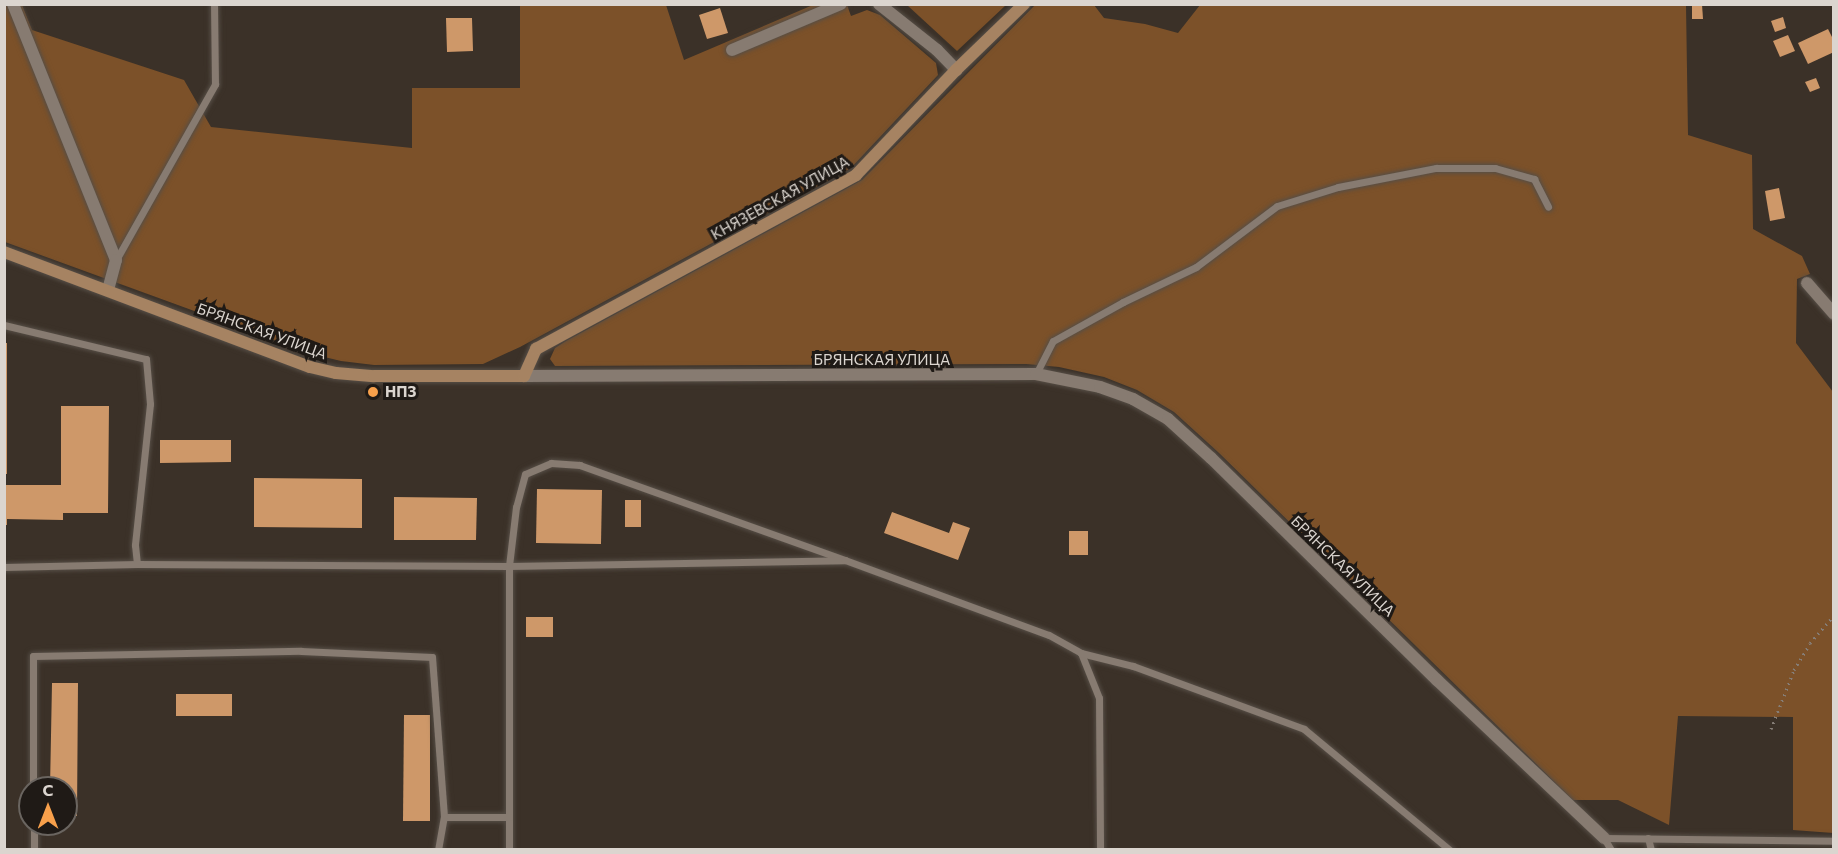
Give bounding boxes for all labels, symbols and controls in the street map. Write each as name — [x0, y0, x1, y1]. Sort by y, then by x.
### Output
street label: КНЯЗЕВСКАЯ УЛИЦА — [708, 152, 852, 244]
street label: БРЯНСКАЯ УЛИЦА — [195, 299, 329, 363]
street label: БРЯНСКАЯ УЛИЦА — [814, 351, 950, 369]
place label: НПЗ — [385, 383, 416, 401]
marker: НПЗ — [366, 385, 380, 399]
street label: БРЯНСКАЯ УЛИЦА — [1288, 512, 1398, 620]
north arrow — [18, 776, 78, 836]
text: С — [43, 780, 53, 799]

